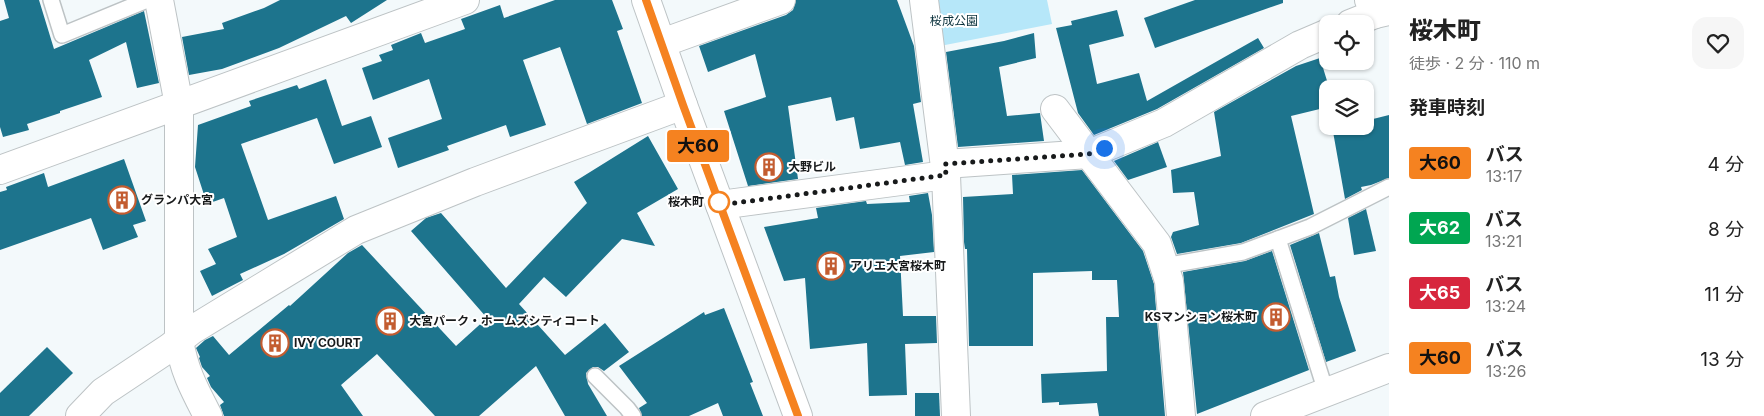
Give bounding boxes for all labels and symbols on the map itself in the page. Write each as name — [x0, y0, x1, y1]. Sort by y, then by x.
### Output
park label: 桜成公園 — [930, 13, 978, 28]
line badge: 大60 — [669, 130, 727, 162]
your location — [1092, 136, 1117, 161]
building icon: 大野ビル — [754, 152, 784, 182]
place label: 大野ビル — [788, 159, 836, 174]
building icon: グランパ大宮 — [107, 185, 137, 215]
marker: 桜木町 — [708, 191, 730, 213]
place label: グランパ大宮 — [141, 192, 213, 207]
place label: 桜木町 — [668, 194, 704, 209]
building icon: アリエ大宮桜木町 — [816, 251, 846, 281]
place label: アリエ大宮桜木町 — [850, 258, 946, 273]
building icon: KSマンション桜木町 — [1261, 302, 1291, 332]
building icon: 大宮パーク・ホームズシティコート — [375, 306, 405, 336]
place label: KSマンション桜木町 — [1145, 309, 1257, 324]
place label: 大宮パーク・ホームズシティコート — [409, 313, 600, 328]
building icon: IVY COURT — [260, 328, 290, 358]
place label: IVY COURT — [294, 335, 361, 350]

